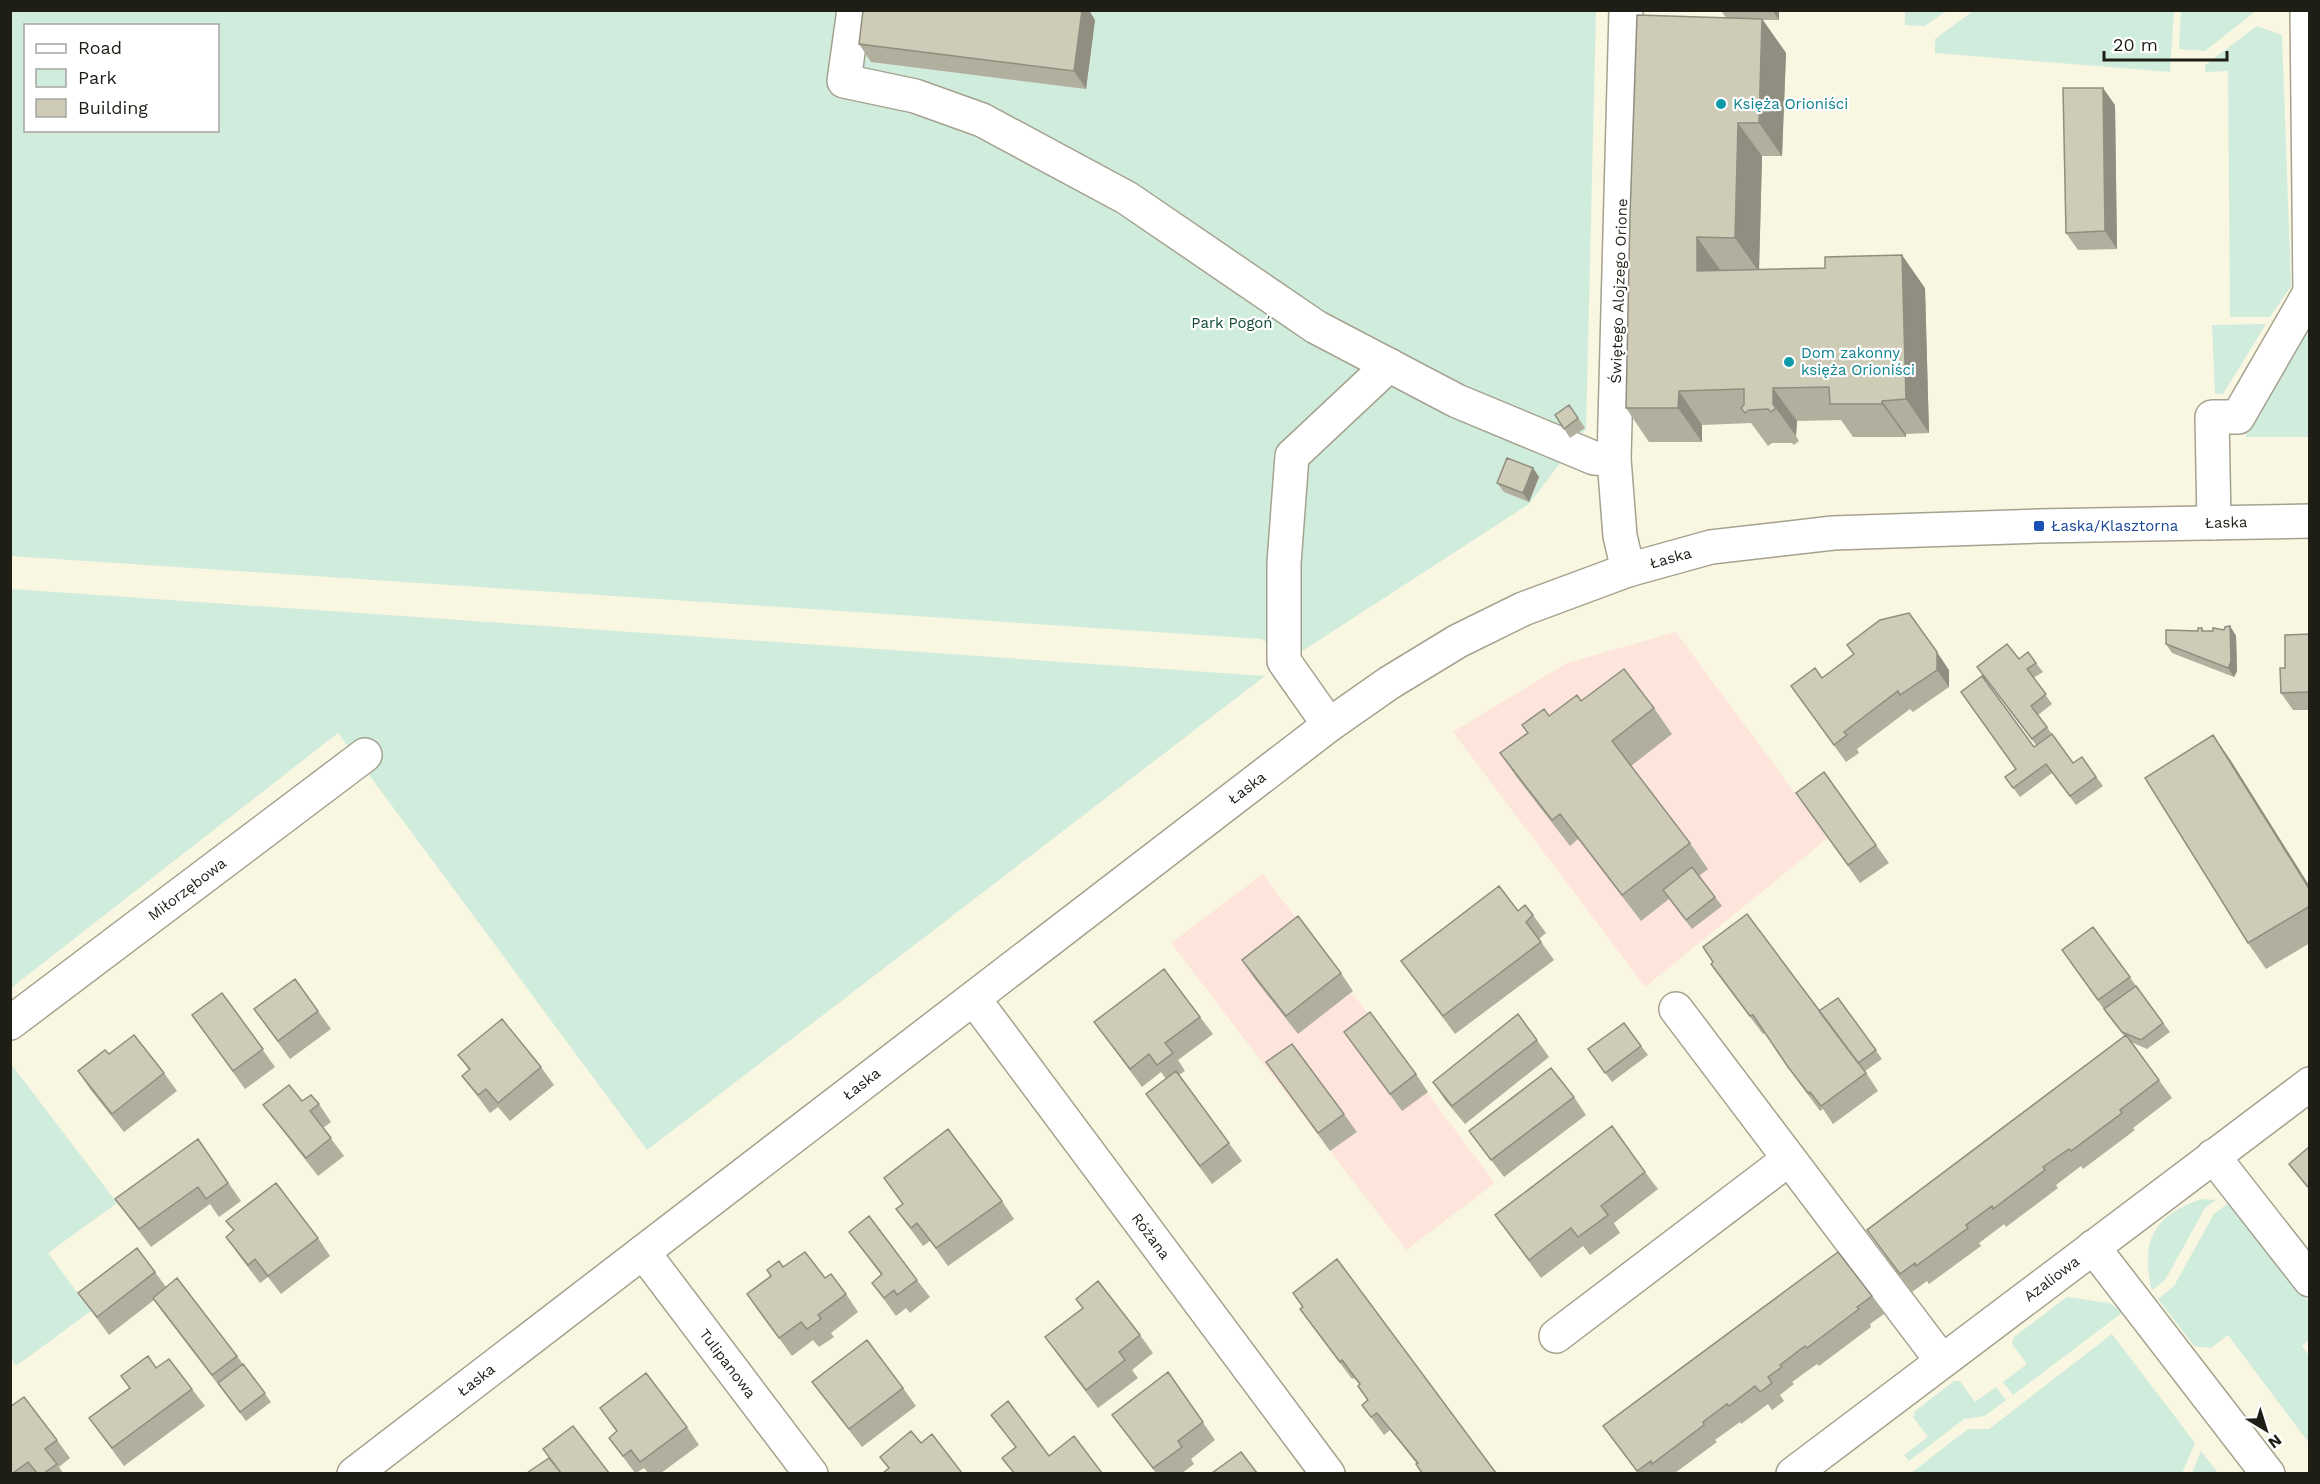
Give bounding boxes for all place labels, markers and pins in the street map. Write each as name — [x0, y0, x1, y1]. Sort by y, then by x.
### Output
place label: Księża Orioniści — [1733, 95, 1848, 113]
marker: Księża Orioniści — [1714, 97, 1728, 111]
place label: Dom zakonny księża Orioniści — [1801, 344, 1915, 379]
marker: Dom zakonny księża Orioniści — [1782, 355, 1796, 369]
place label: Łaska/Klasztorna — [2051, 517, 2179, 535]
marker: Łaska/Klasztorna — [2032, 519, 2046, 533]

